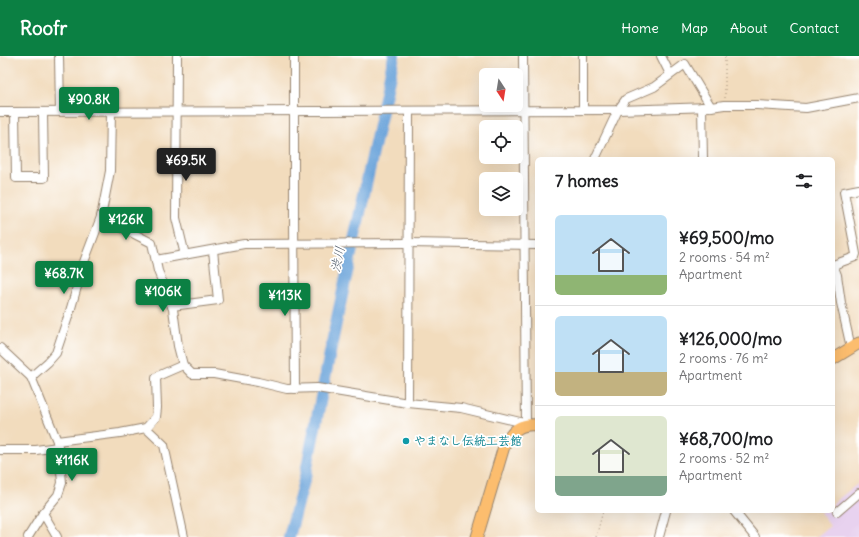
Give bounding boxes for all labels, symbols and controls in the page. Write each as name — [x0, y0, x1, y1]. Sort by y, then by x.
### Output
text: Roofr — [20, 16, 67, 40]
text: Home — [621, 19, 659, 37]
text: Map — [681, 19, 708, 37]
text: About — [730, 19, 768, 37]
text: Contact — [790, 19, 839, 37]
north arrow — [479, 68, 523, 112]
map controls — [479, 68, 523, 216]
pin: ¥90.8K — [56, 87, 122, 121]
text: ¥90.8K — [68, 91, 110, 108]
button: locate — [479, 120, 523, 164]
pin: ¥69.5K — [153, 148, 219, 182]
text: ¥69.5K — [166, 152, 206, 169]
text: 7 homes — [555, 170, 619, 192]
icon: filters — [793, 170, 815, 192]
button: layers — [479, 172, 523, 216]
pin: ¥126K — [98, 207, 154, 241]
text: ¥126K — [108, 211, 144, 228]
text: ¥69,500/mo — [679, 227, 774, 249]
icon: home — [587, 231, 635, 279]
water label: 渋川 — [326, 245, 349, 274]
text: 2 rooms · 54 m² — [679, 249, 770, 266]
pin: ¥68.7K — [31, 261, 97, 295]
text: ¥68.7K — [44, 265, 84, 282]
text: Apartment — [679, 266, 742, 283]
pin: ¥106K — [135, 279, 191, 313]
text: ¥106K — [145, 283, 181, 300]
pin: ¥113K — [257, 283, 313, 317]
text: ¥113K — [268, 287, 302, 304]
text: ¥126,000/mo — [679, 328, 782, 350]
icon: home — [587, 332, 635, 380]
text: 2 rooms · 76 m² — [679, 350, 768, 367]
text: Apartment — [679, 367, 742, 384]
text: ¥68,700/mo — [679, 428, 773, 450]
icon: home — [587, 432, 635, 480]
place label: やまなし伝統工芸館 — [414, 433, 522, 448]
marker: やまなし伝統工芸館 — [401, 436, 411, 446]
pin: ¥116K — [44, 448, 100, 482]
text: 2 rooms · 52 m² — [679, 450, 769, 467]
text: ¥116K — [55, 452, 89, 469]
text: Apartment — [679, 467, 742, 484]

